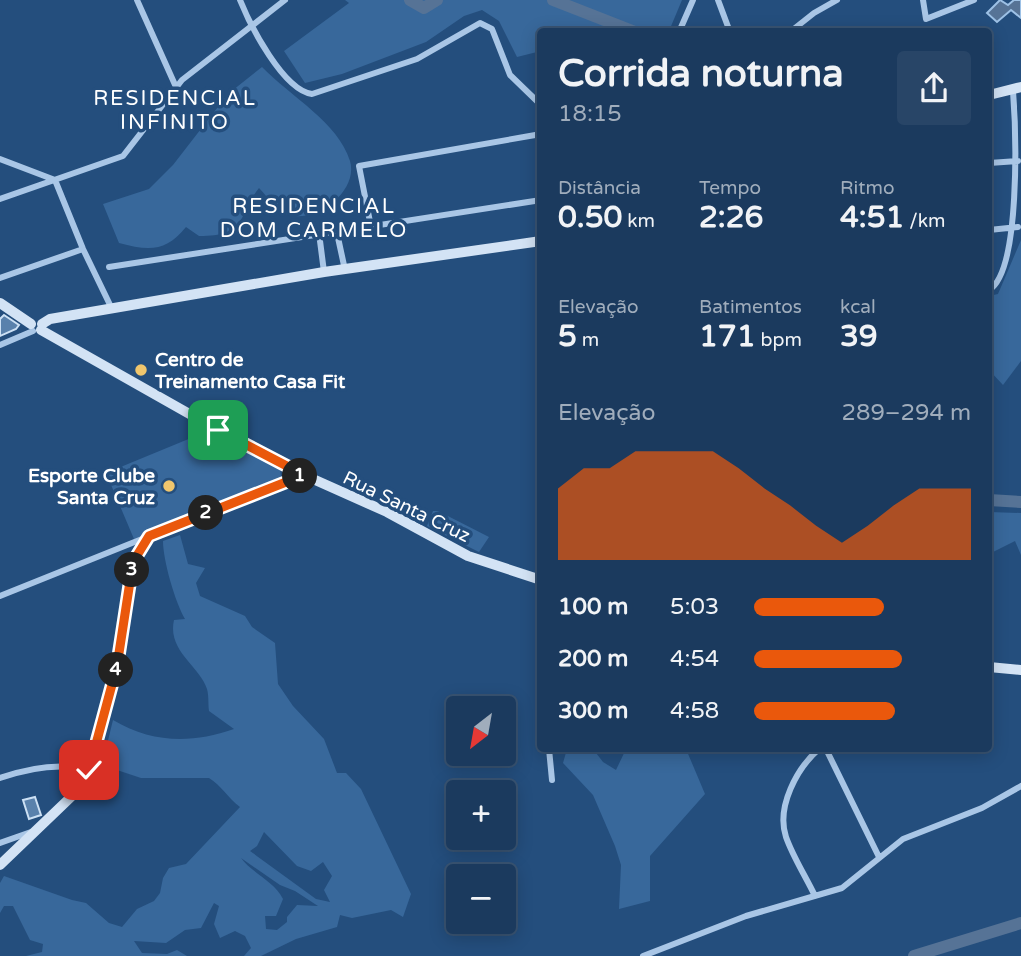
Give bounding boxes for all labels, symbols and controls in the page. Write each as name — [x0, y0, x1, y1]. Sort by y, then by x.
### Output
text: Corrida noturna — [558, 51, 844, 97]
button: share — [897, 51, 971, 125]
district label: RESIDENCIAL INFINITO — [93, 86, 257, 135]
text: 18:15 — [558, 100, 622, 128]
text: Distância — [558, 177, 641, 199]
text: Tempo — [699, 177, 761, 199]
text: Ritmo — [840, 177, 895, 199]
district label: RESIDENCIAL DOM CARMELO — [220, 194, 408, 243]
text: 0.50 — [558, 199, 622, 236]
text: 2:26 — [699, 199, 763, 236]
text: 4:51 — [840, 199, 904, 236]
text: km — [622, 210, 655, 232]
text: /km — [904, 210, 945, 232]
text: Elevação — [558, 296, 639, 318]
text: Batimentos — [699, 296, 802, 318]
text: kcal — [840, 296, 876, 318]
text: 5 — [558, 318, 577, 355]
text: 171 — [699, 318, 756, 355]
text: 39 — [840, 318, 878, 355]
text: m — [577, 329, 599, 351]
text: bpm — [756, 329, 802, 351]
place label: Centro de Treinamento Casa Fit — [154, 349, 346, 393]
marker: Centro de Treinamento Casa Fit — [133, 362, 149, 378]
text: Elevação — [558, 399, 655, 427]
text: 289–294 m — [842, 399, 971, 427]
pin — [188, 400, 248, 460]
icon: arrive — [199, 411, 237, 449]
pin: 1 — [282, 458, 318, 494]
text: 1 — [294, 464, 305, 486]
place label: Esporte Clube Santa Cruz — [28, 465, 156, 509]
street label: Rua Santa Cruz — [339, 467, 474, 547]
marker: Esporte Clube Santa Cruz — [161, 478, 177, 494]
pin: 2 — [188, 496, 224, 530]
text: 2 — [200, 501, 211, 523]
pin: 3 — [114, 552, 150, 588]
text: 3 — [126, 558, 137, 580]
text: 100 m — [558, 593, 628, 621]
text: 5:03 — [670, 593, 719, 621]
text: 200 m — [558, 645, 628, 673]
text: 4:54 — [670, 645, 719, 673]
pin: 4 — [99, 652, 134, 688]
text: 4 — [110, 658, 121, 680]
north arrow — [446, 696, 516, 766]
map controls — [446, 696, 516, 934]
text: 300 m — [558, 697, 628, 725]
text: 4:58 — [670, 697, 719, 725]
pin — [59, 740, 119, 800]
icon: check — [70, 751, 108, 789]
button: + — [446, 780, 516, 850]
button: − — [446, 864, 516, 934]

